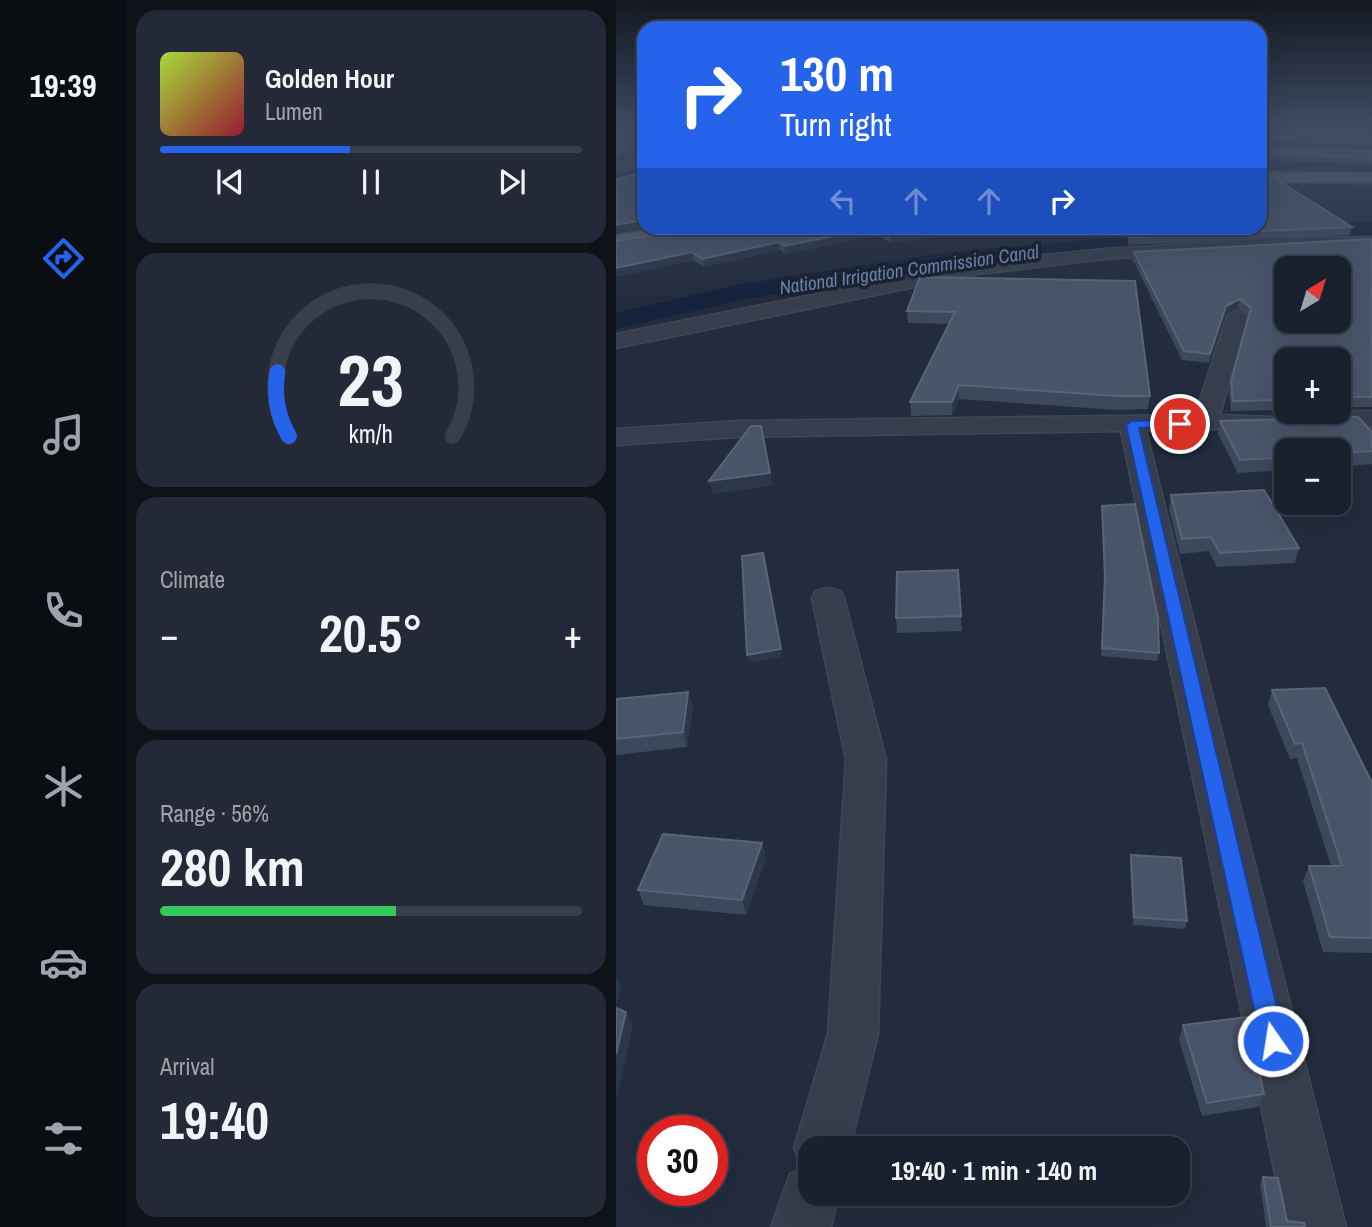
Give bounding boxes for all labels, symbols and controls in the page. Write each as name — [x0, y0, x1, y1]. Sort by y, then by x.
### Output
text: 130 m — [780, 40, 894, 106]
icon: right — [665, 49, 756, 140]
text: Golden Hour — [265, 61, 394, 96]
text: 19:39 — [29, 64, 97, 107]
text: Lumen — [265, 96, 323, 127]
text: Turn right — [780, 103, 892, 146]
icon: previous — [211, 163, 249, 201]
icon: pause — [352, 163, 390, 201]
icon: next — [493, 163, 531, 201]
icon: left — [824, 182, 862, 220]
icon: ahead — [897, 182, 935, 220]
icon: ahead — [970, 182, 1008, 220]
icon: right — [1043, 182, 1081, 220]
icon: directions — [39, 234, 88, 283]
water label: National Irrigation Commission Canal — [778, 238, 1041, 300]
north arrow — [1274, 256, 1351, 332]
map controls — [1274, 256, 1351, 515]
text: 23 — [338, 332, 404, 430]
button: + — [1274, 347, 1351, 424]
pin — [1150, 394, 1210, 454]
icon: arrive — [1161, 405, 1199, 443]
icon: music — [39, 410, 88, 459]
text: km/h — [349, 417, 393, 451]
button: − — [1274, 438, 1351, 515]
text: Climate — [160, 564, 225, 595]
icon: phone — [39, 586, 88, 635]
text: 20.5° — [319, 598, 423, 668]
text: − — [160, 609, 178, 660]
text: + — [564, 609, 582, 660]
icon: climate — [39, 762, 88, 811]
text: Range · 56% — [160, 798, 269, 829]
text: 280 km — [160, 832, 305, 902]
icon: car — [39, 938, 88, 987]
position arrow — [1236, 1004, 1310, 1078]
text: Arrival — [160, 1051, 215, 1082]
text: 19:40 — [160, 1085, 269, 1155]
icon: filters — [39, 1114, 88, 1163]
speed limit sign: 30 — [637, 1115, 728, 1206]
text: 19:40 · 1 min · 140 m — [891, 1153, 1097, 1188]

